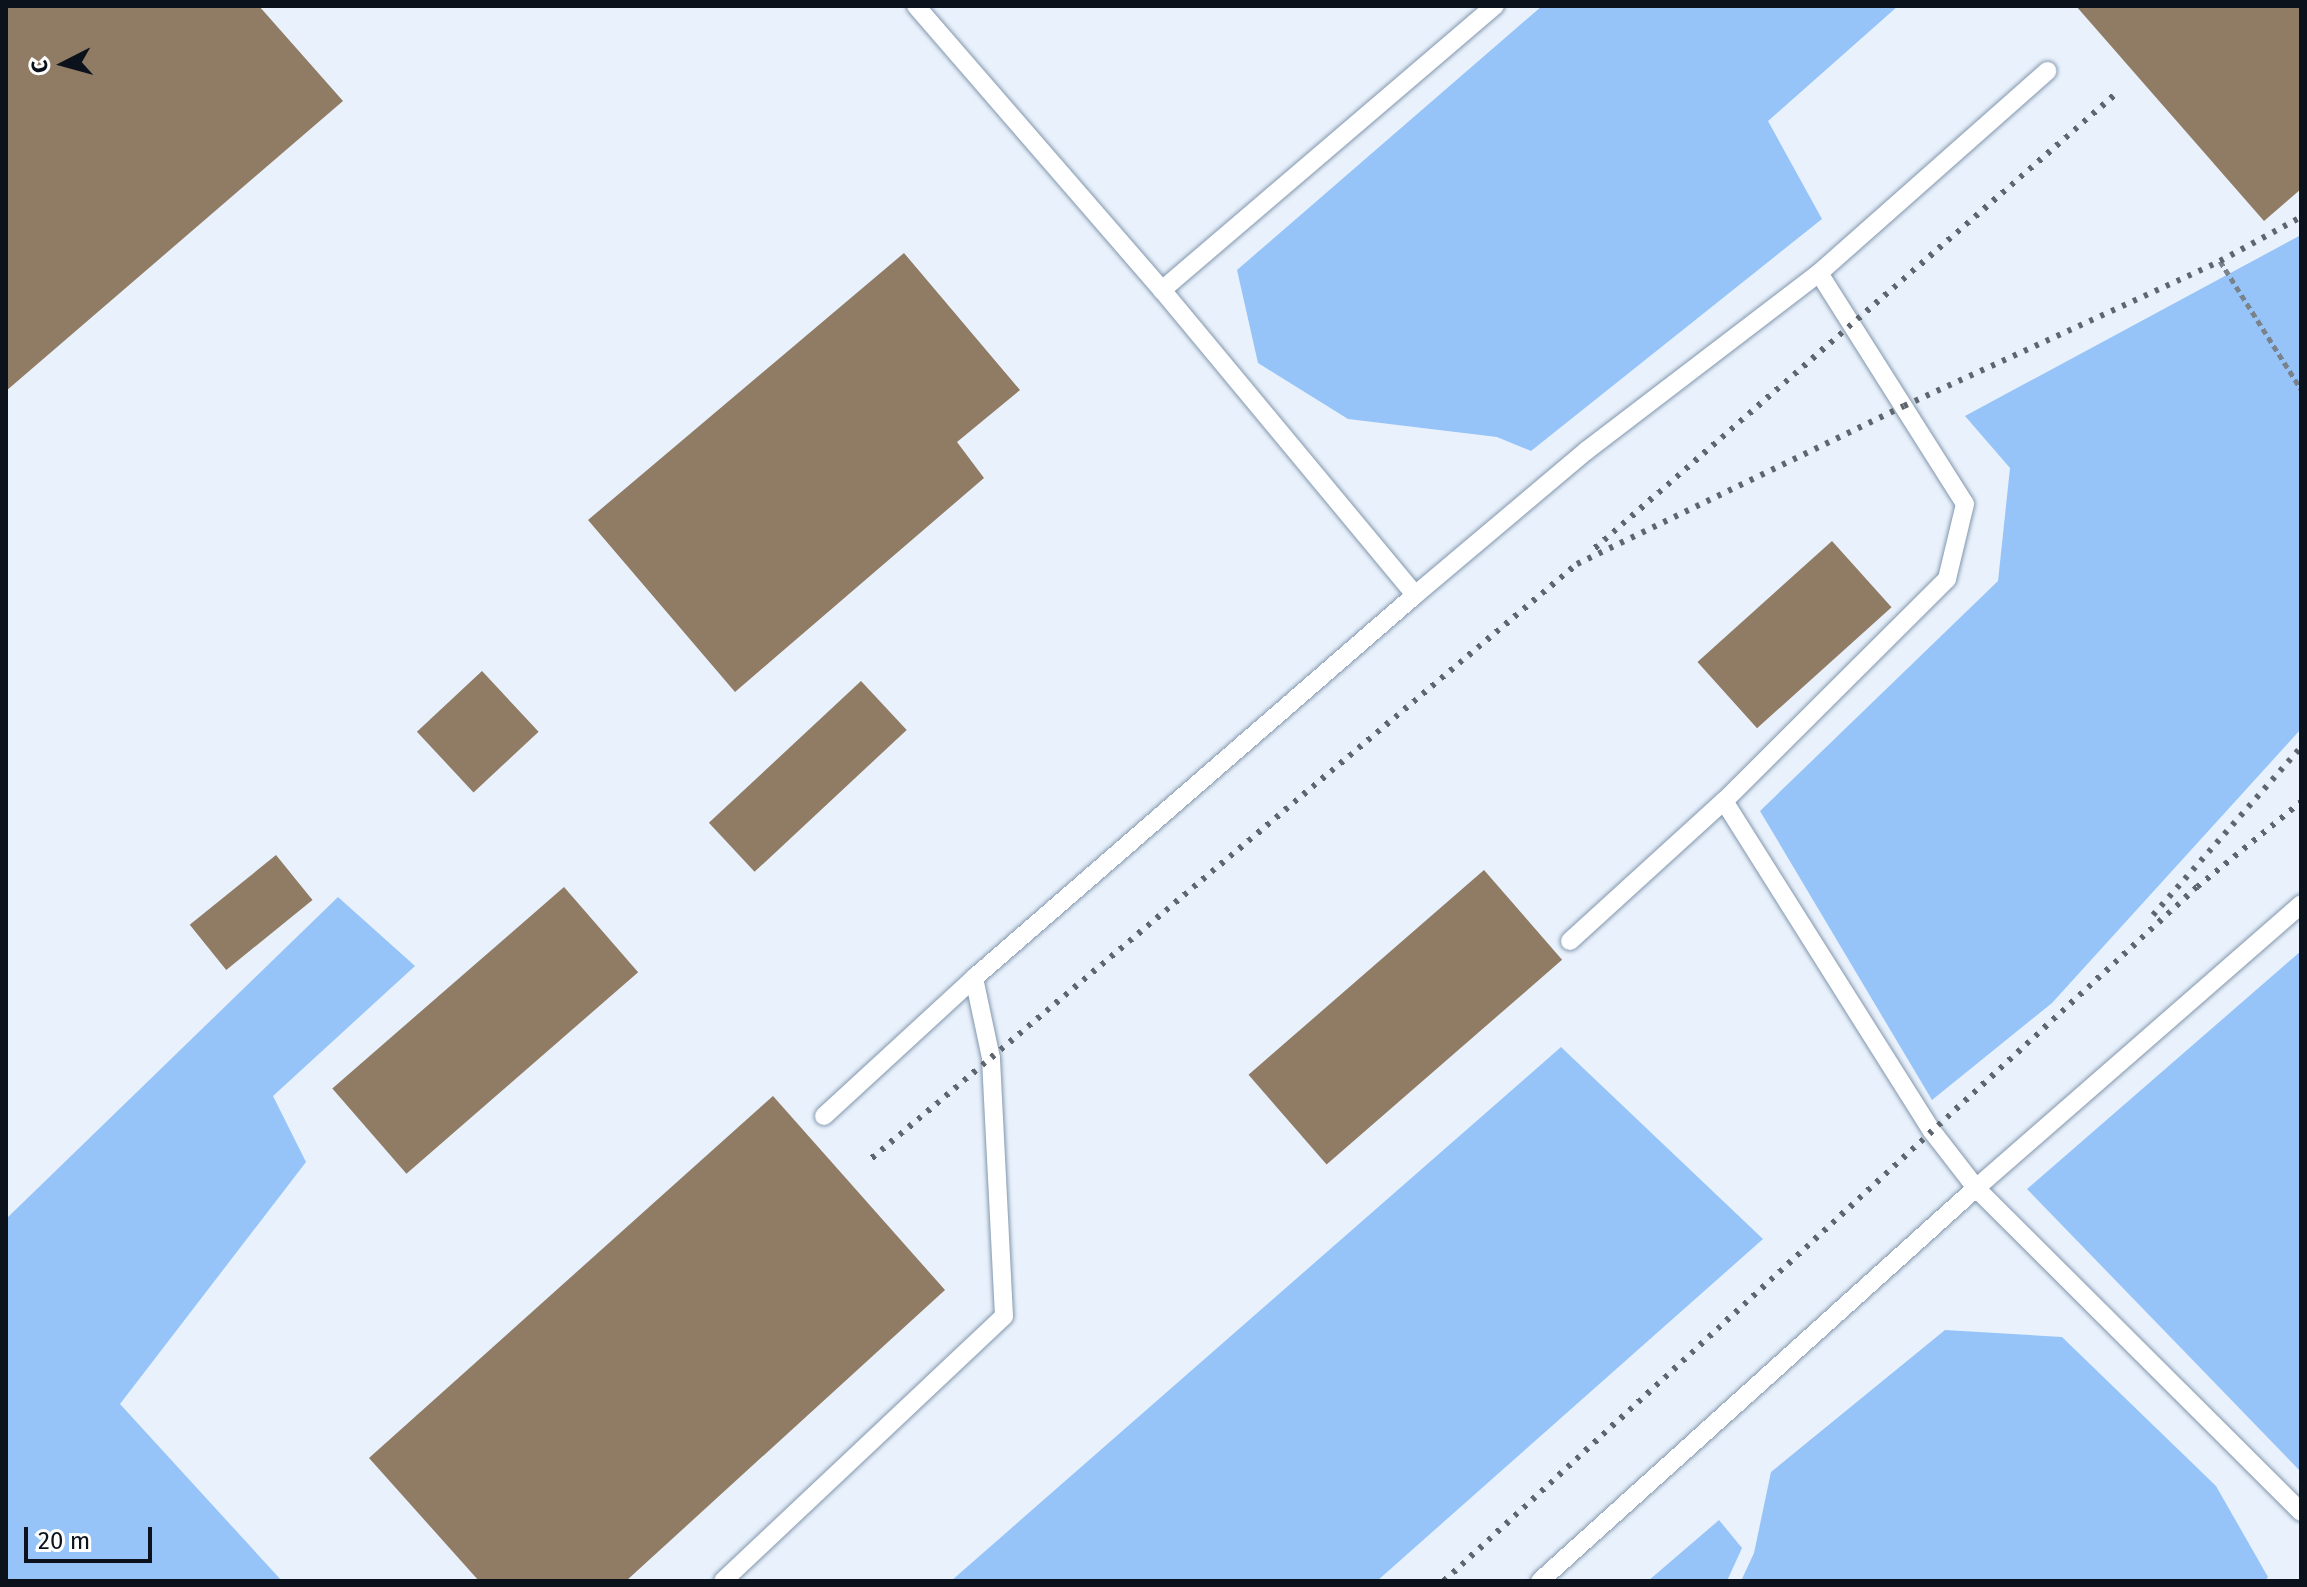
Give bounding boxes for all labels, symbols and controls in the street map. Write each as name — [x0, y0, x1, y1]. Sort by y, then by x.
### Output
north arrow — [24, 24, 104, 104]
text: С — [26, 59, 54, 74]
scale bar — [28, 1511, 156, 1561]
text: 20 m — [38, 1527, 90, 1555]

